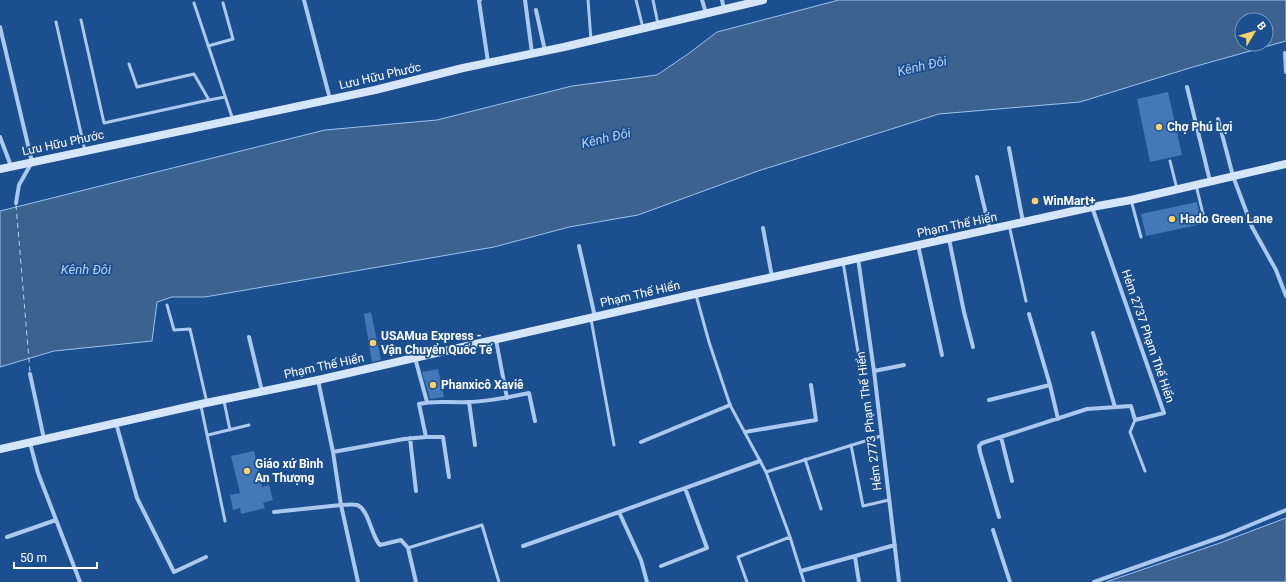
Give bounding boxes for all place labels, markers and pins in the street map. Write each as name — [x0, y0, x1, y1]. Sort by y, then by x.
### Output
place label: Chợ Phú Lợi — [1167, 120, 1232, 134]
marker: Chợ Phú Lợi — [1154, 122, 1164, 132]
place label: WinMart+ — [1043, 194, 1096, 208]
marker: WinMart+ — [1030, 196, 1040, 206]
place label: Hado Green Lane — [1180, 212, 1273, 226]
marker: Hado Green Lane — [1167, 214, 1177, 224]
place label: USAMua Express - Vận Chuyển Quốc Tế — [381, 329, 494, 357]
marker: USAMua Express - Vận Chuyển Quốc Tế — [368, 338, 378, 348]
place label: Phanxicô Xaviê — [441, 378, 524, 392]
marker: Phanxicô Xaviê — [428, 380, 438, 390]
place label: Giáo xứ Bình An Thượng — [255, 457, 324, 485]
marker: Giáo xứ Bình An Thượng — [242, 466, 252, 476]

